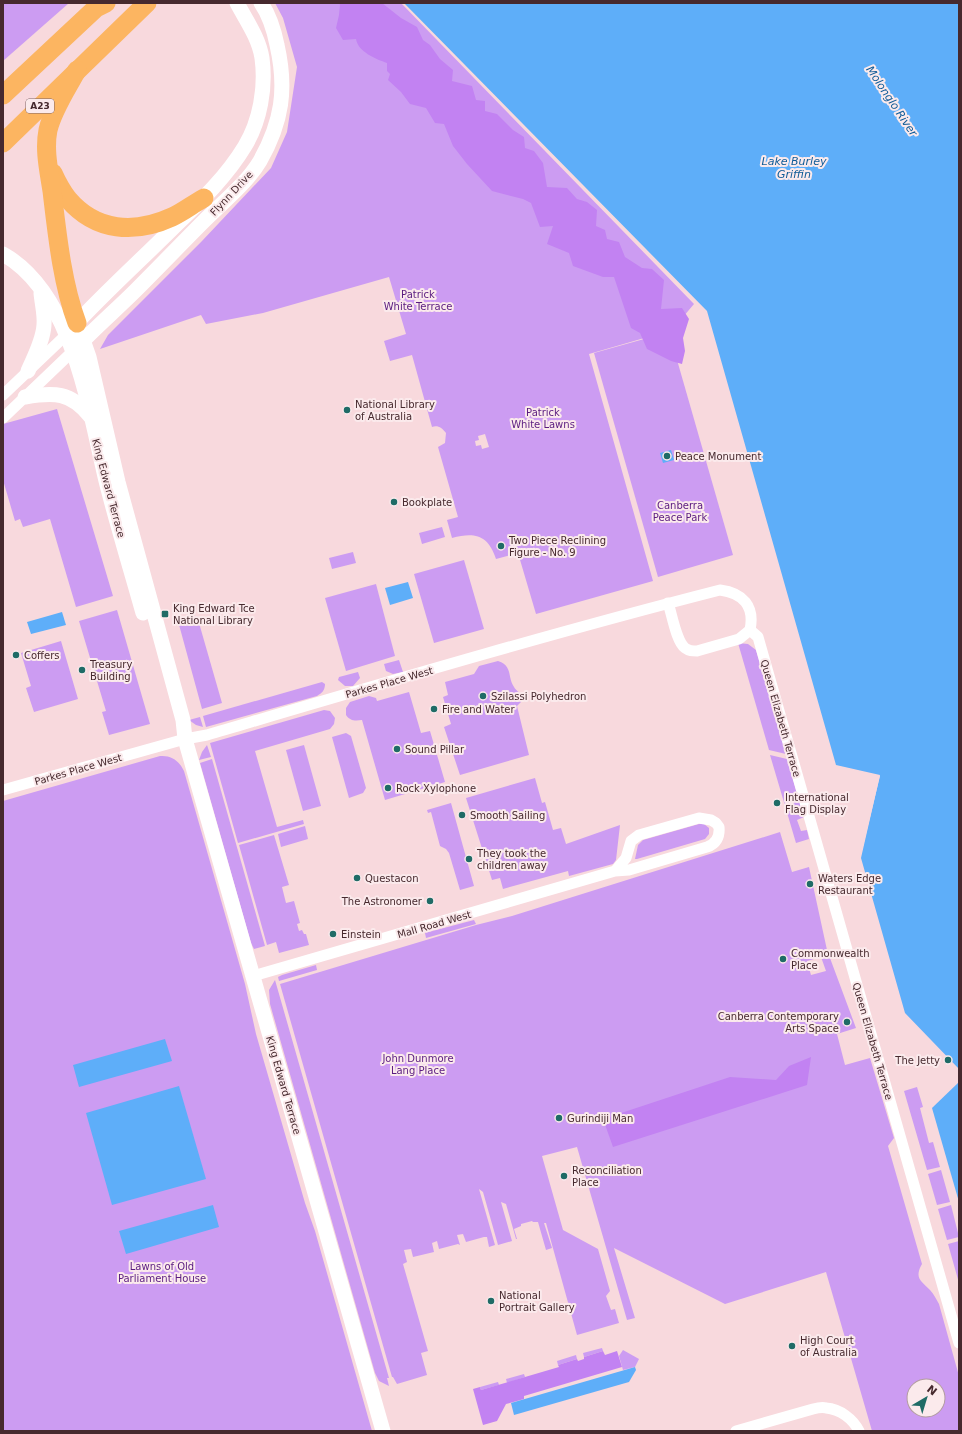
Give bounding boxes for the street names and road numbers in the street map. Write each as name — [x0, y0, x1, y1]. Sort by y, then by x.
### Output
road number: A23 — [26, 99, 54, 113]
street label: Flynn Drive — [208, 169, 255, 218]
street label: King Edward Terrace — [90, 437, 127, 539]
street label: Queen Elizabeth Terrace — [758, 658, 803, 778]
street label: Parkes Place West — [344, 665, 434, 700]
street label: Parkes Place West — [33, 752, 123, 787]
street label: Mall Road West — [396, 909, 472, 940]
street label: Queen Elizabeth Terrace — [850, 981, 895, 1101]
street label: King Edward Terrace — [264, 1035, 303, 1136]

